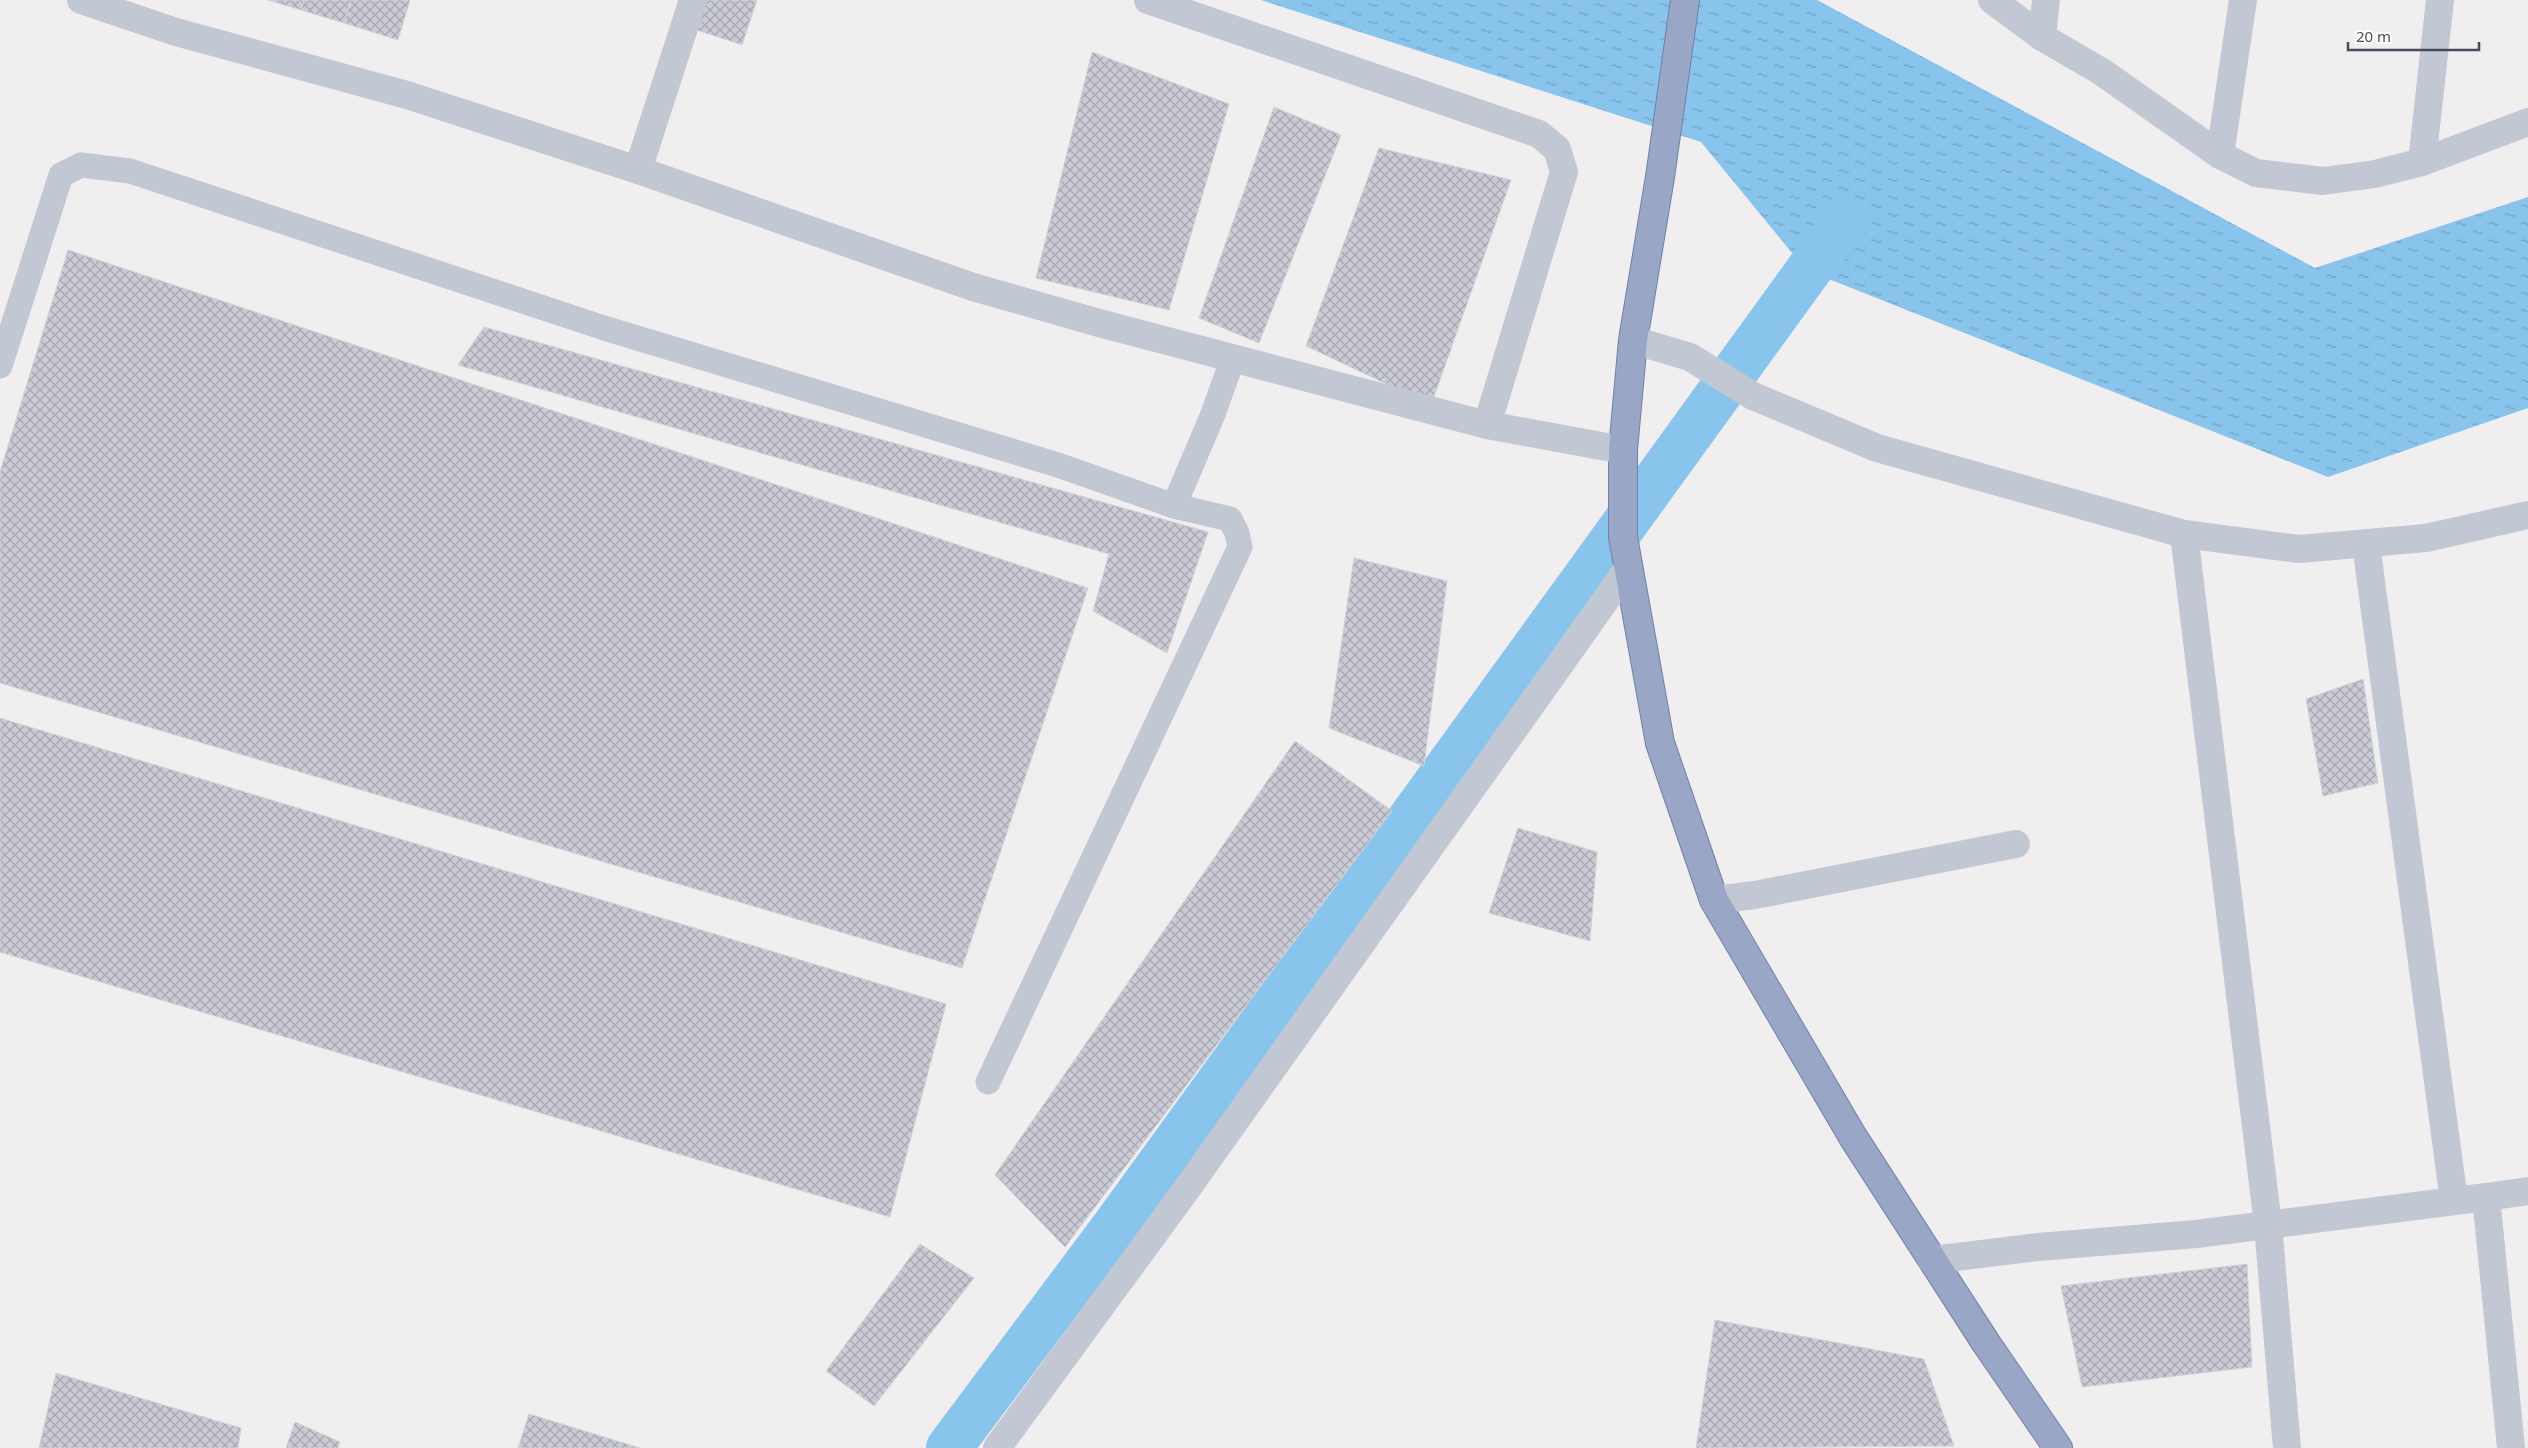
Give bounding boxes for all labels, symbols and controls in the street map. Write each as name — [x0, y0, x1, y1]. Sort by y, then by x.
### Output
scale bar — [2348, 20, 2479, 52]
text: 20 m — [2356, 26, 2391, 46]

